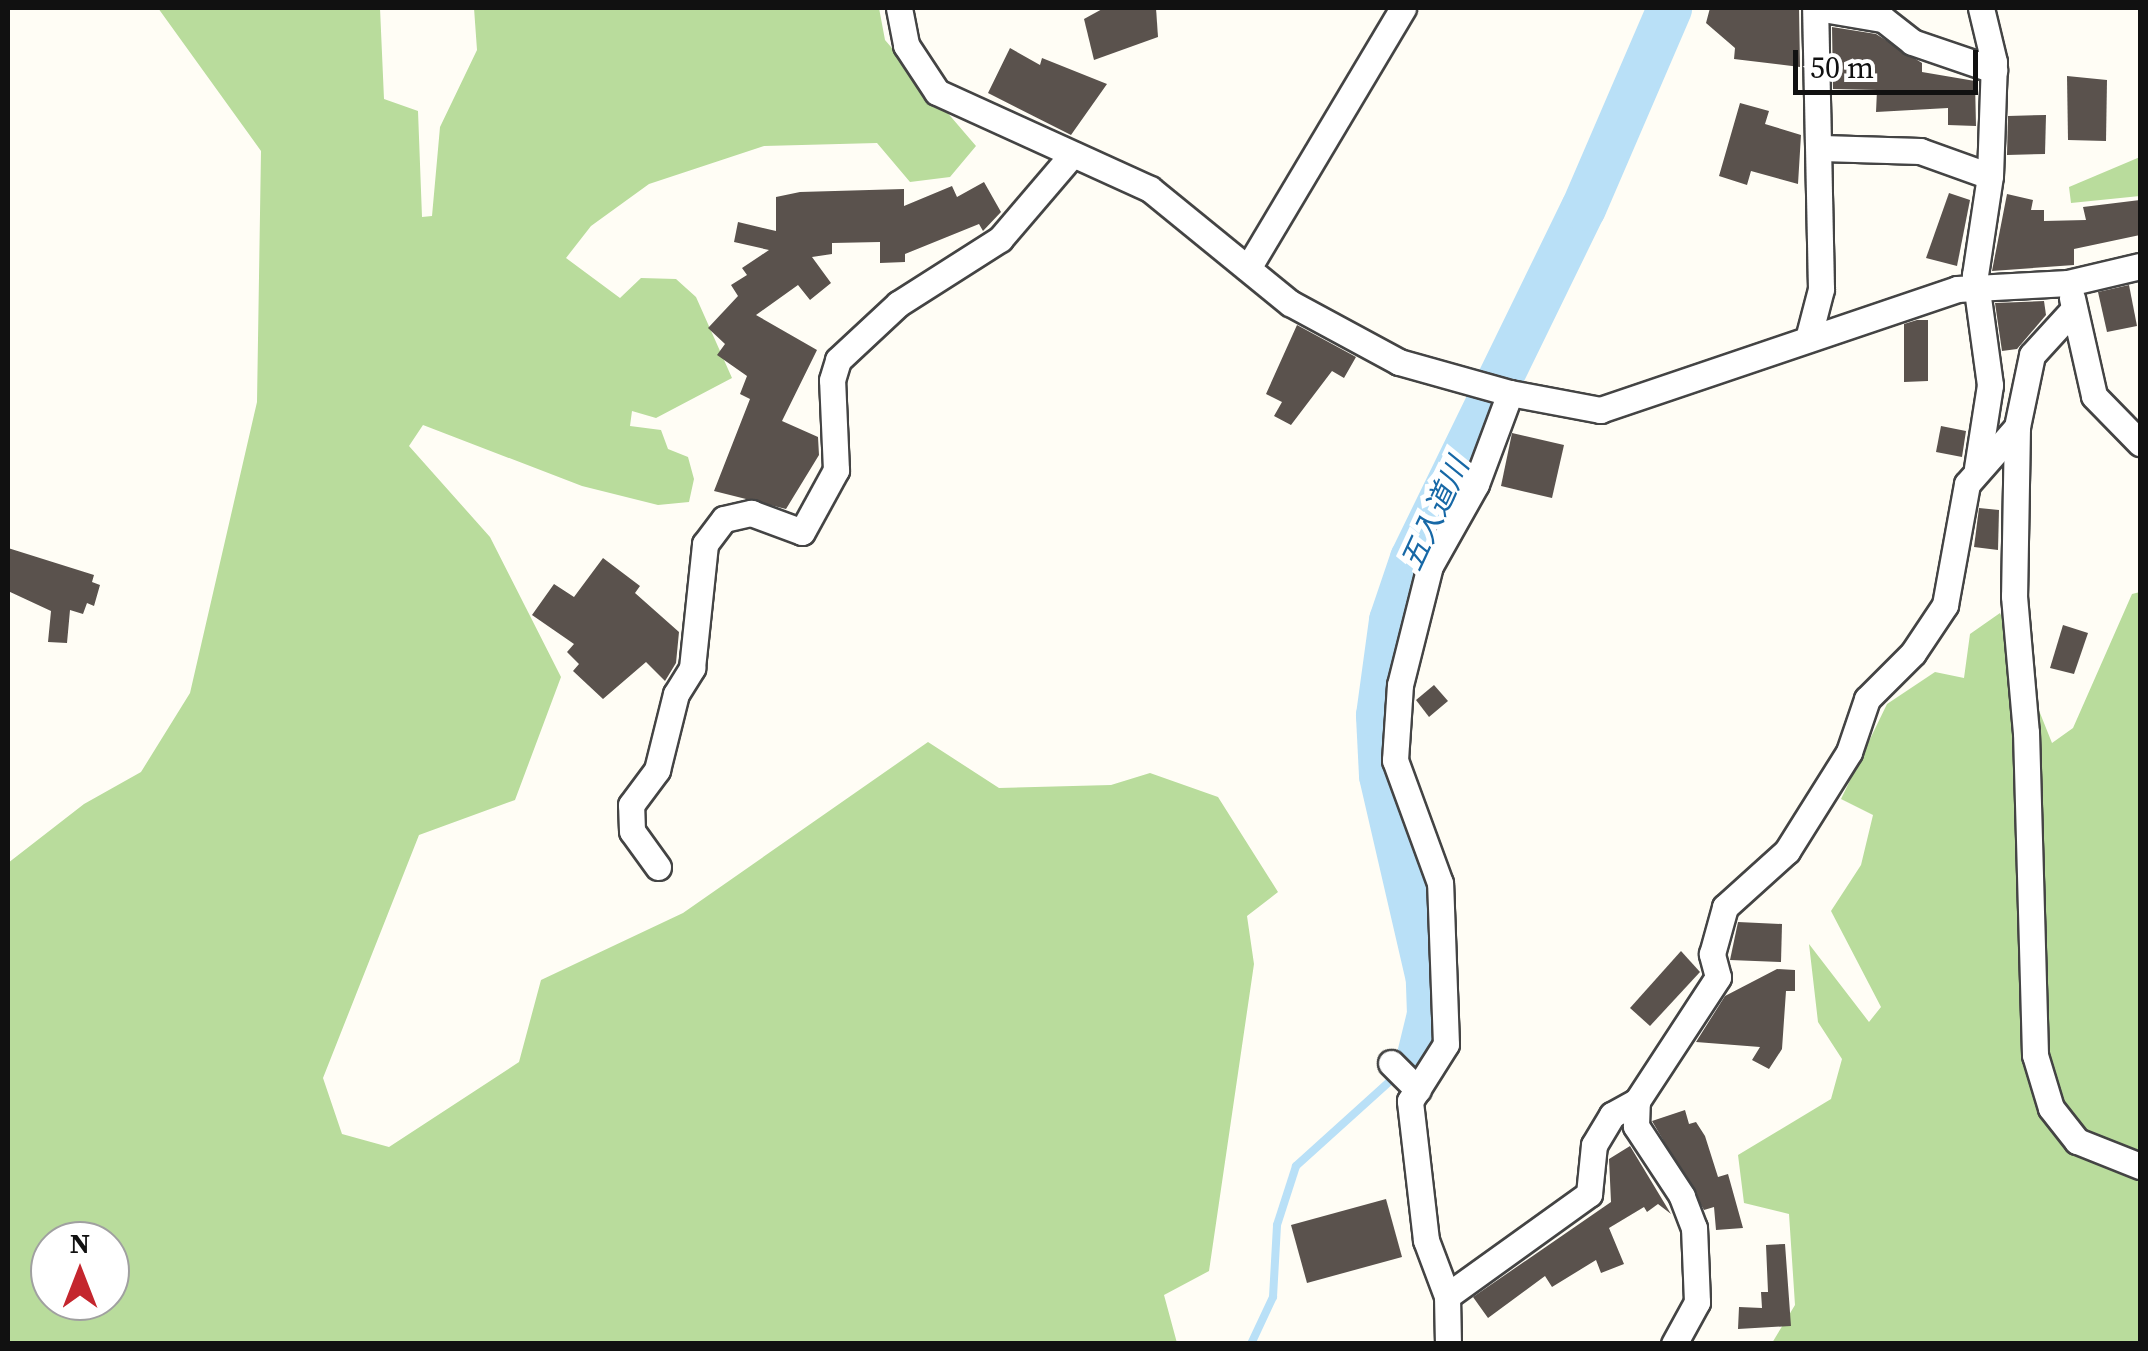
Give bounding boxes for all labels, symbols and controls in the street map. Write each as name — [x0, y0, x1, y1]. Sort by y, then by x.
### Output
scale bar — [1798, 30, 1983, 92]
text: 50 m — [1810, 47, 1874, 88]
water label: 五入道川 — [1393, 452, 1477, 576]
north arrow — [30, 1221, 130, 1321]
text: N — [70, 1224, 90, 1262]

